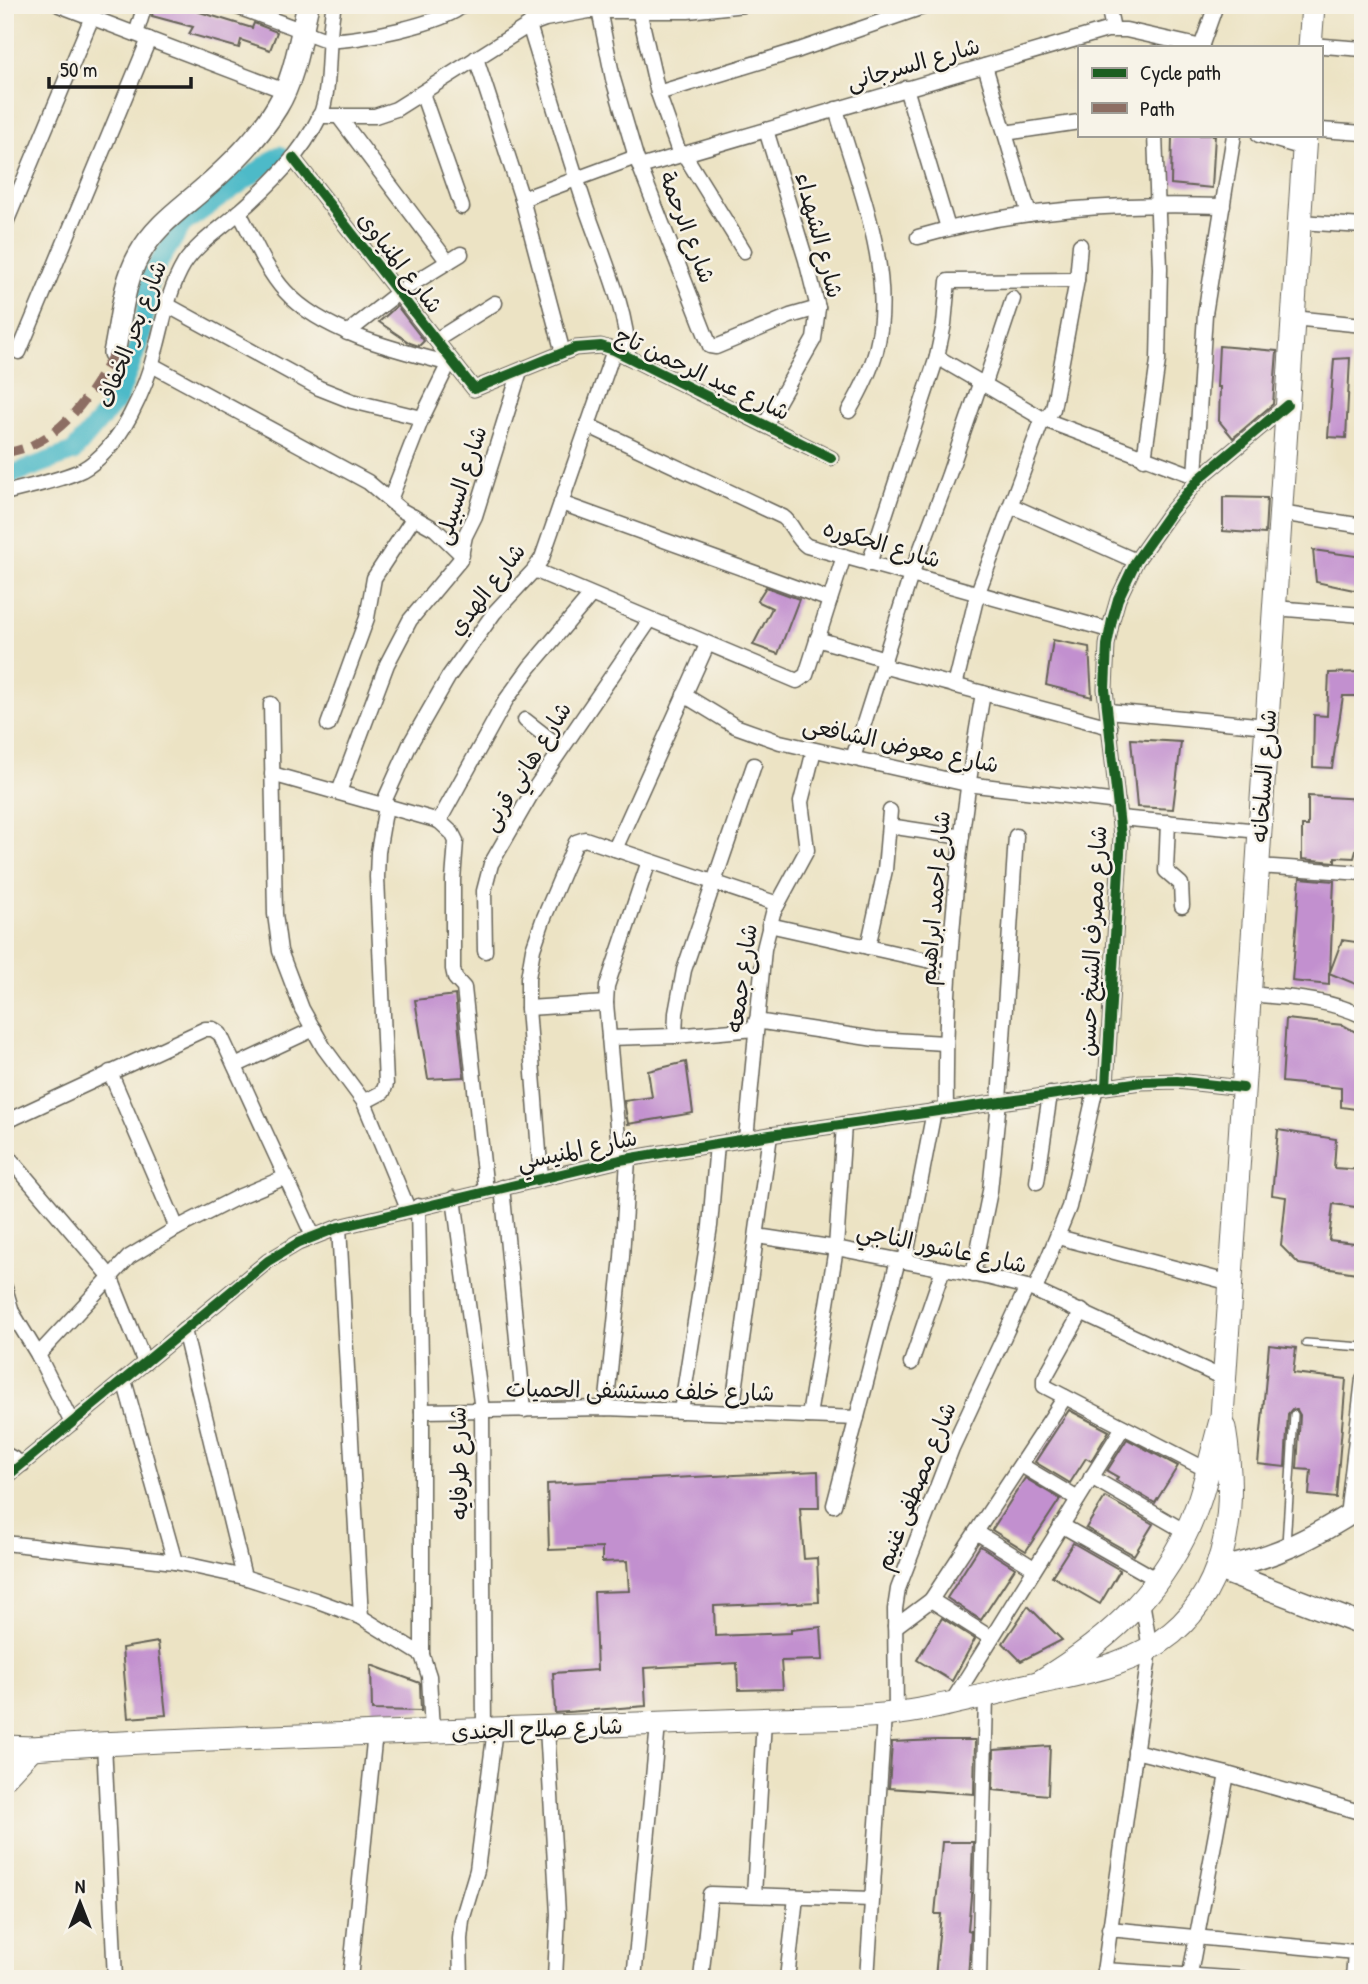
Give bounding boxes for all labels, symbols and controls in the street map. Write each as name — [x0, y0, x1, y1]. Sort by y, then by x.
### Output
street label: شارع السرجانى — [843, 29, 984, 98]
scale bar — [49, 46, 191, 90]
legend — [1078, 46, 1322, 136]
text: 50 m — [60, 55, 97, 84]
text: Cycle path — [1140, 58, 1221, 87]
text: Path — [1140, 94, 1175, 123]
street label: شارع الرحمة — [652, 167, 724, 288]
street label: شارع الشهداء — [787, 169, 852, 301]
street label: شارع المنياوى — [351, 205, 451, 320]
street label: شارع بحر الخفاف — [89, 256, 174, 412]
street label: شارع عبد الرحمن تاج — [610, 319, 795, 428]
street label: شارع السبيلى — [426, 422, 495, 549]
street label: شارع الحكوره — [819, 511, 945, 576]
street label: شارع الهدي — [440, 536, 533, 643]
street label: شارع هاني قرنى — [474, 695, 583, 840]
street label: شارع معوض الشافعى — [800, 708, 1002, 781]
street label: شارع السلخانه — [1243, 708, 1284, 844]
street label: شارع احمد ابراهيم — [911, 809, 960, 987]
street label: شارع مصرف الشيخ حسن — [1070, 825, 1115, 1057]
street label: شارع جمعه — [718, 922, 765, 1034]
street label: شارع المنيسي — [514, 1121, 641, 1183]
street label: شارع عاشور الناجي — [853, 1214, 1030, 1286]
street label: شارع خلف مستشفى الحميات — [505, 1372, 775, 1409]
street label: شارع مصطفى غنيم — [867, 1397, 966, 1576]
street label: شارع طرفايه — [442, 1406, 475, 1520]
street label: شارع صلاح الجندى — [451, 1710, 623, 1747]
north arrow — [46, 1868, 116, 1938]
text: N — [75, 1873, 85, 1899]

